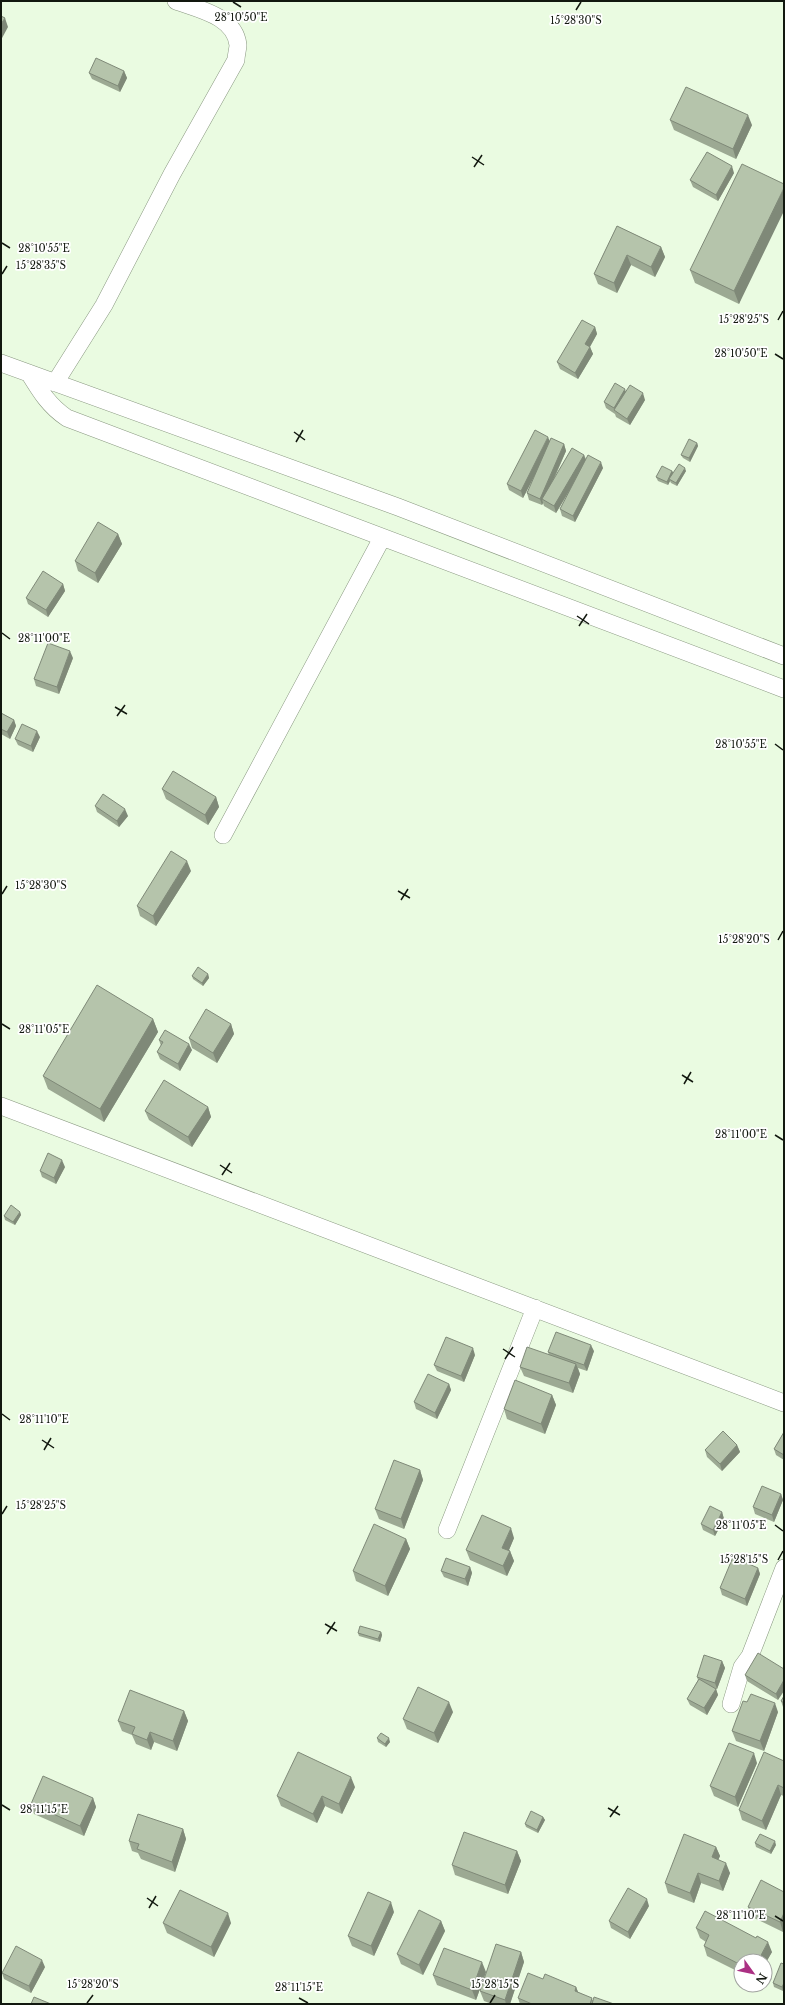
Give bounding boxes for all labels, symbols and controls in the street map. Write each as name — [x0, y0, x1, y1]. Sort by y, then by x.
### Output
text: 28°10'50"E — [215, 11, 267, 24]
text: 15°28'30"S — [550, 14, 602, 27]
text: 28°10'55"E — [18, 242, 70, 255]
text: 15°28'35"S — [16, 259, 66, 272]
text: 15°28'25"S — [719, 313, 769, 326]
text: 28°10'50"E — [715, 347, 767, 360]
text: 28°11'00"E — [18, 632, 70, 645]
text: 28°10'55"E — [715, 738, 767, 751]
text: 15°28'30"S — [15, 879, 67, 892]
text: 15°28'20"S — [718, 933, 770, 946]
text: 28°11'05"E — [19, 1023, 69, 1036]
text: 28°11'00"E — [715, 1128, 767, 1141]
text: 28°11'10"E — [19, 1413, 69, 1426]
text: 15°28'25"S — [16, 1499, 66, 1512]
text: 28°11'05"E — [716, 1519, 766, 1532]
text: 15°28'15"S — [720, 1553, 768, 1566]
text: 28°11'15"E — [20, 1803, 68, 1816]
text: 28°11'10"E — [716, 1909, 766, 1922]
north arrow — [733, 1953, 773, 1993]
text: N — [752, 1970, 770, 1987]
text: 15°28'20"S — [67, 1978, 119, 1991]
text: 15°28'15"S — [471, 1978, 519, 1991]
text: 28°11'15"E — [275, 1981, 323, 1994]

